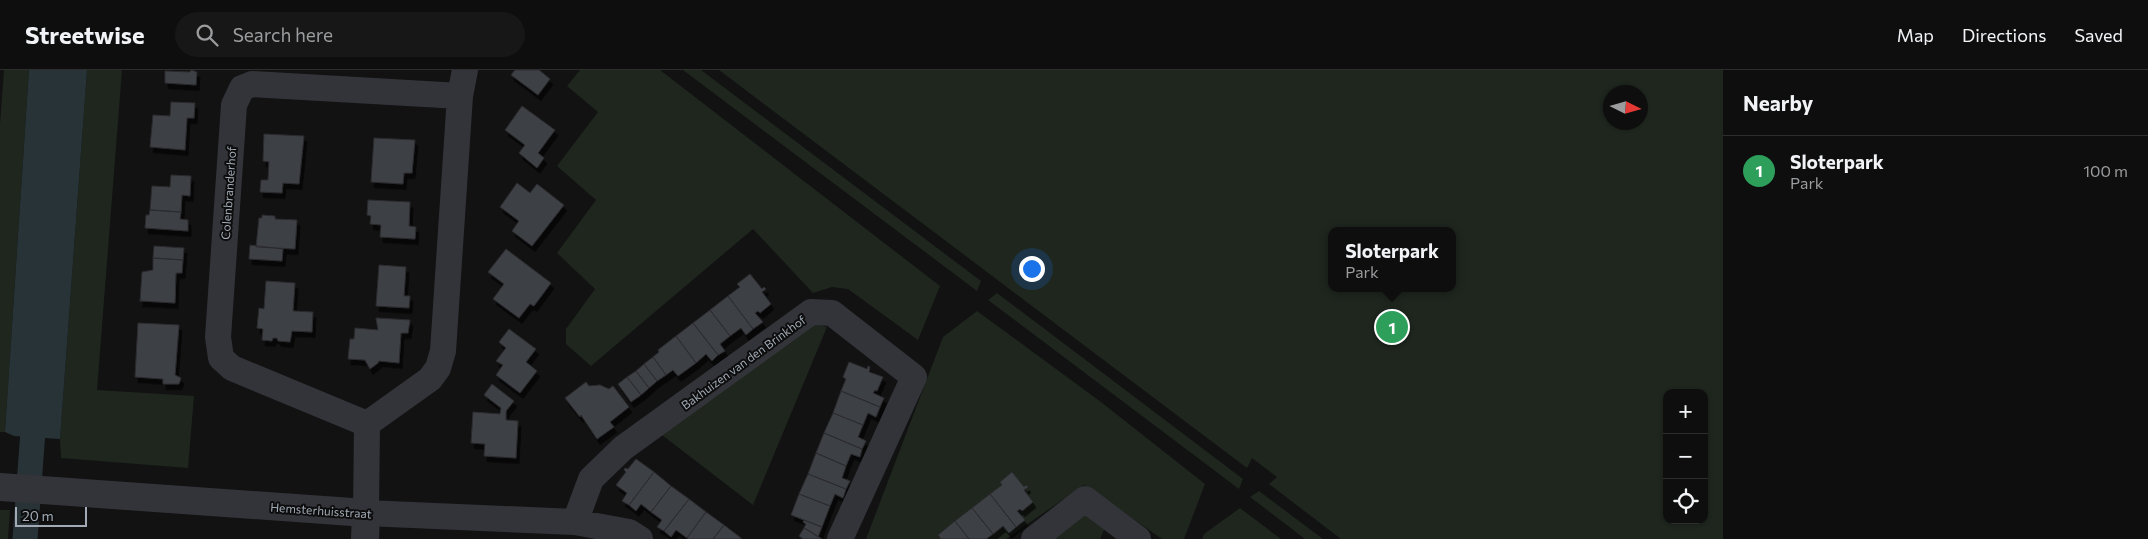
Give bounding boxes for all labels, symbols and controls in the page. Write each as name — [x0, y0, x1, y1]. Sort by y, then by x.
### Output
search box — [175, 12, 525, 57]
text: Streetwise — [25, 20, 145, 49]
icon: search — [193, 21, 221, 49]
text: Search here — [233, 23, 333, 46]
text: Map — [1897, 24, 1934, 46]
text: Directions — [1962, 24, 2046, 46]
text: Saved — [2074, 24, 2123, 46]
north arrow — [1603, 85, 1648, 130]
text: Nearby — [1743, 90, 1813, 115]
street label: Colenbranderhof — [218, 146, 238, 240]
text: Sloterpark — [1790, 150, 1884, 173]
text: 1 — [1755, 161, 1763, 180]
text: 100 m — [2083, 161, 2128, 180]
text: Park — [1790, 173, 1823, 192]
popup — [1328, 227, 1456, 292]
text: Sloterpark — [1345, 239, 1439, 262]
your location — [1019, 256, 1045, 282]
text: Park — [1345, 262, 1379, 281]
pin: 1 — [1376, 308, 1408, 346]
street label: Bakhuizen van den Brinkhof — [678, 312, 808, 412]
map controls — [1663, 389, 1708, 524]
button: + — [1663, 389, 1708, 434]
button: − — [1663, 434, 1708, 479]
button: locate — [1663, 479, 1708, 524]
street label: Hemsterhuisstraat — [270, 499, 372, 521]
scale bar — [15, 504, 88, 527]
text: 20 m — [22, 507, 54, 524]

